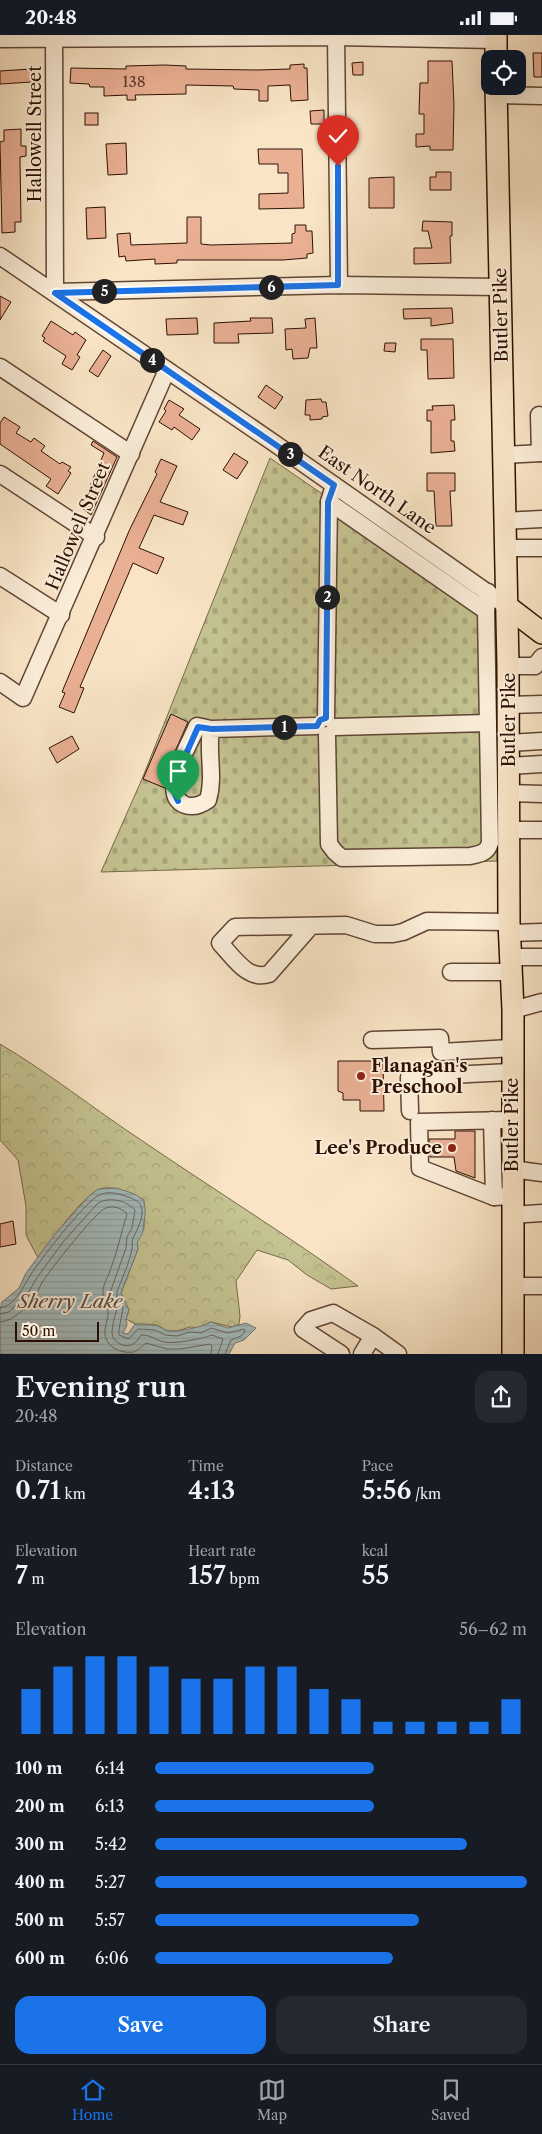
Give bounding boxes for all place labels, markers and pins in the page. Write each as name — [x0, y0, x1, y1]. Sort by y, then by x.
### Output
pin — [317, 115, 359, 166]
pin: 6 — [258, 275, 284, 299]
pin: 5 — [92, 279, 116, 303]
pin: 4 — [140, 347, 164, 373]
pin: 3 — [278, 441, 302, 467]
pin: 2 — [314, 585, 340, 609]
pin: 1 — [272, 715, 296, 739]
pin — [157, 750, 199, 801]
place label: Flanagan's Preschool — [371, 1055, 468, 1098]
marker: Flanagan's Preschool — [355, 1070, 367, 1082]
place label: Lee's Produce — [315, 1137, 442, 1159]
marker: Lee's Produce — [446, 1142, 458, 1154]

